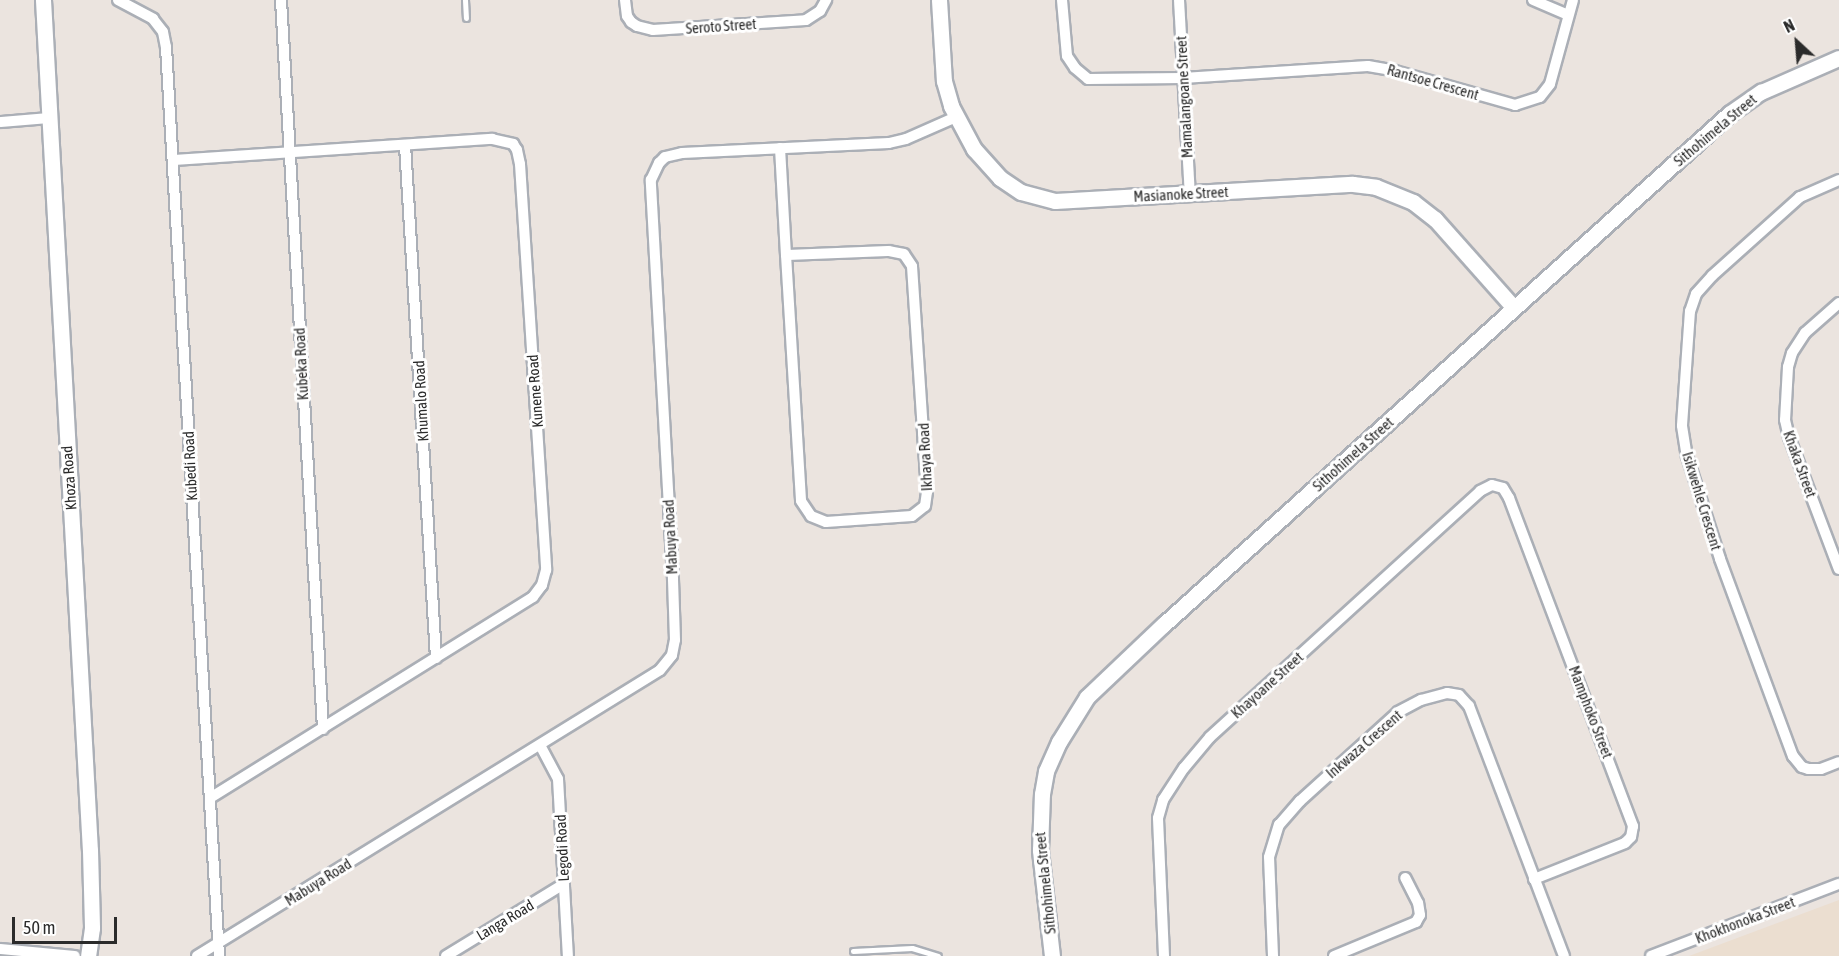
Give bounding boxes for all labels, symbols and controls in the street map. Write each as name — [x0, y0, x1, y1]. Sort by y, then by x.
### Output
north arrow — [1767, 12, 1827, 72]
street label: Seroto Street — [685, 15, 757, 37]
text: N — [1781, 16, 1797, 36]
street label: Mamalangoane Street — [1172, 35, 1196, 159]
street label: Rantsoe Crescent — [1385, 60, 1481, 104]
street label: Sithohimela Street — [1670, 90, 1760, 170]
street label: Masianoke Street — [1133, 183, 1229, 205]
street label: Kubeka Road — [290, 327, 312, 401]
street label: Kunene Road — [523, 354, 547, 428]
street label: Khumalo Road — [410, 360, 432, 442]
street label: Sithohimela Street — [1309, 413, 1397, 495]
street label: Ikhaya Road — [914, 422, 936, 492]
street label: Khaka Street — [1780, 428, 1820, 500]
street label: Kubedi Road — [179, 431, 201, 501]
street label: Khoza Road — [58, 445, 80, 511]
street label: Isikwehle Crescent — [1678, 450, 1726, 552]
street label: Mabuya Road — [659, 499, 681, 575]
street label: Khayoane Street — [1227, 648, 1307, 722]
street label: Mamphoko Street — [1565, 663, 1617, 761]
street label: Inkwaza Crescent — [1322, 706, 1406, 782]
street label: Legodi Road — [551, 814, 573, 882]
street label: Sithohimela Street — [1031, 831, 1059, 935]
street label: Mabuya Road — [281, 854, 355, 910]
street label: Khokhonoka Street — [1693, 893, 1797, 947]
street label: Langa Road — [473, 896, 537, 944]
scale bar — [15, 905, 120, 943]
text: 50 m — [23, 917, 55, 938]

